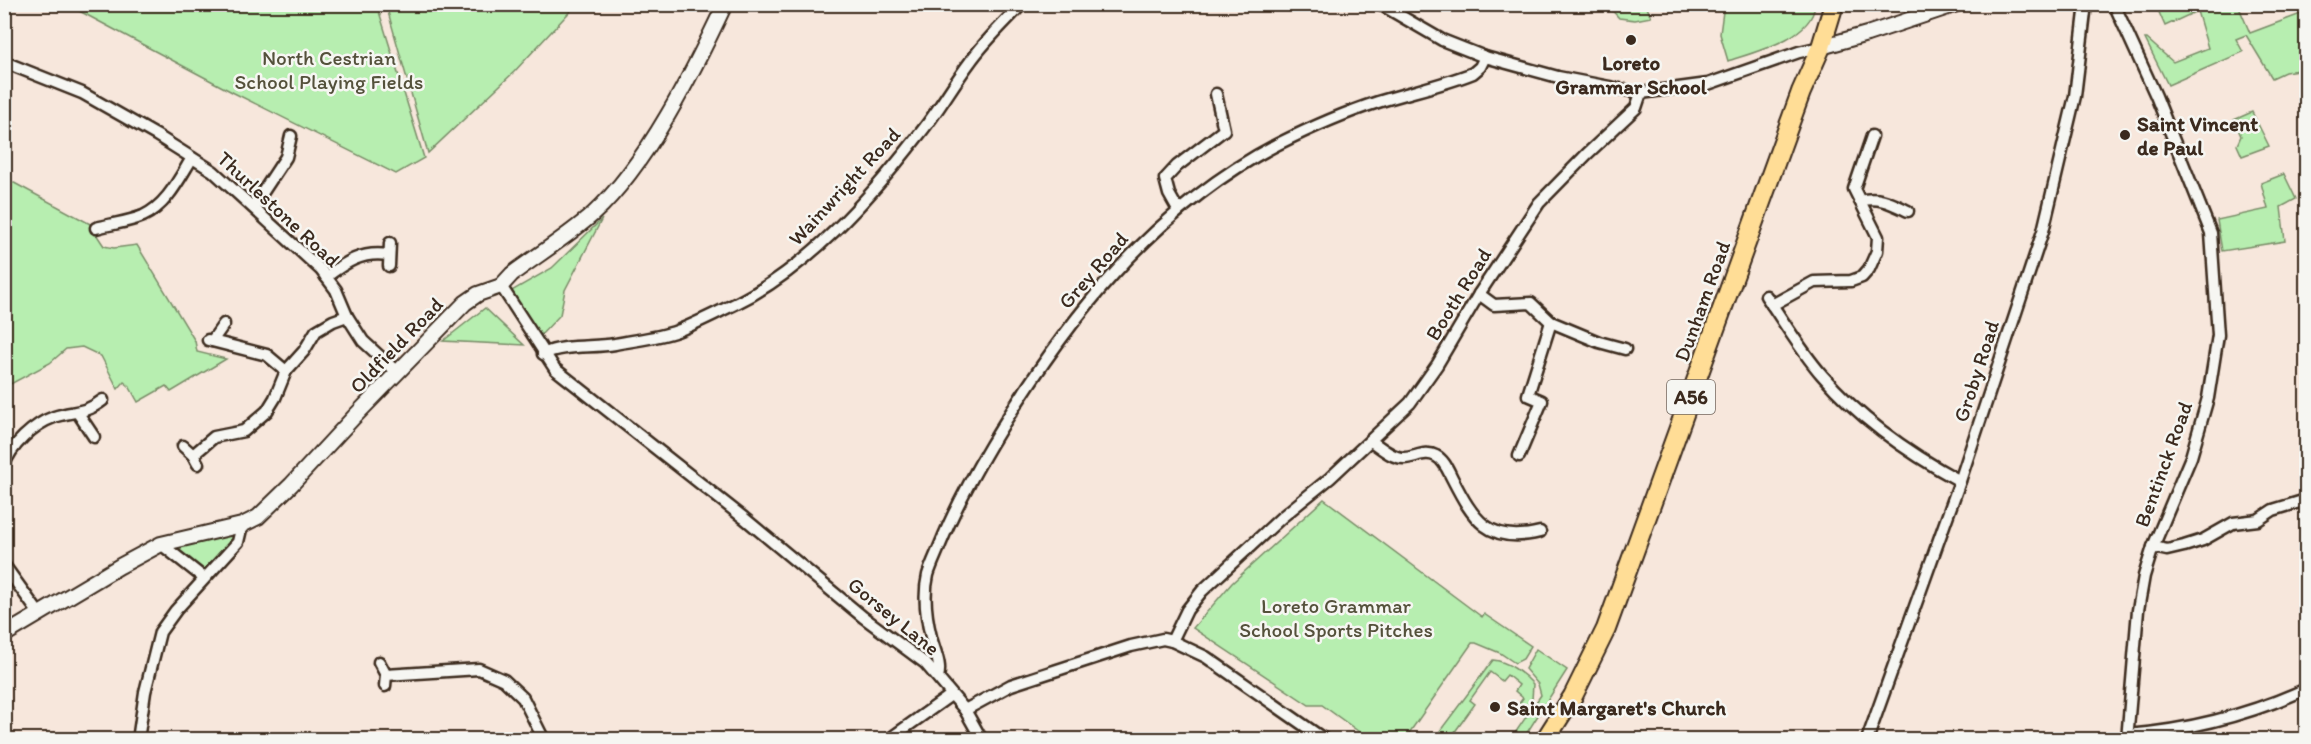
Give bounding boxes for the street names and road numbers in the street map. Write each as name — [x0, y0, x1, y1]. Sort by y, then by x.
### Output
street label: Wainwright Road — [783, 121, 905, 250]
street label: Thurlestone Road — [212, 146, 346, 273]
street label: Grey Road — [1053, 226, 1133, 313]
street label: Dunham Road — [1669, 237, 1736, 365]
street label: Booth Road — [1420, 243, 1497, 345]
street label: Oldfield Road — [344, 292, 448, 398]
street label: Groby Road — [1948, 317, 2004, 425]
road number: A56 — [1667, 380, 1715, 414]
street label: Bentinck Road — [2129, 397, 2197, 530]
street label: Gorsey Lane — [843, 571, 945, 661]

